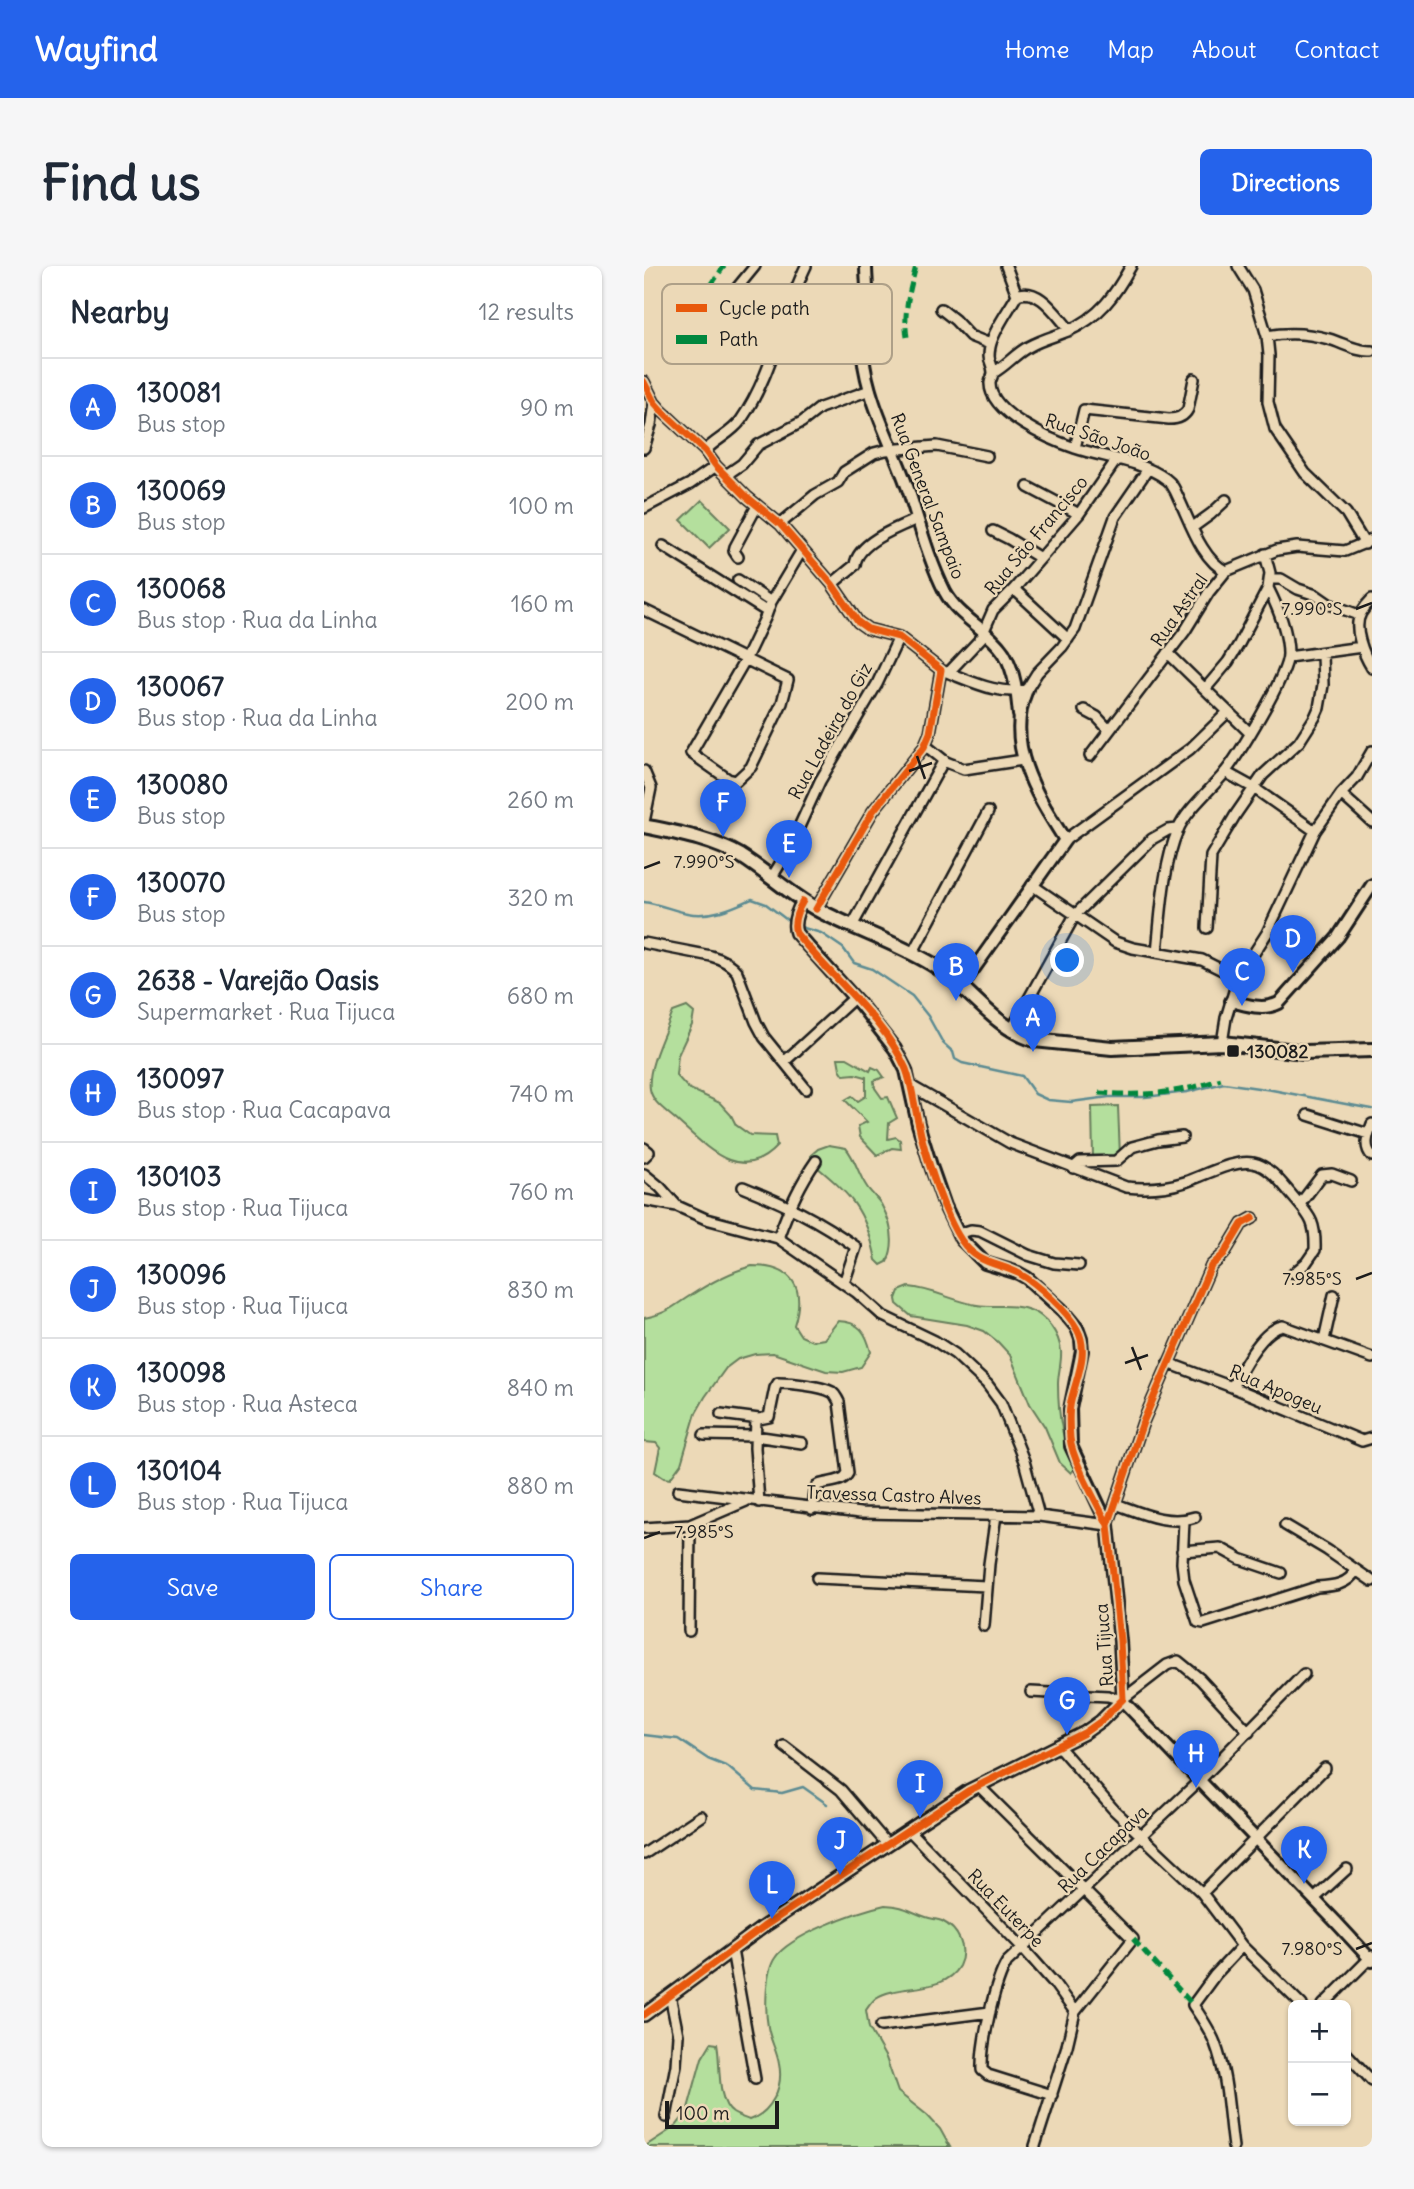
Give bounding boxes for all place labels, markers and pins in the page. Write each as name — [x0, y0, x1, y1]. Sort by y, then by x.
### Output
pin: F — [700, 779, 746, 837]
pin: E — [766, 820, 812, 878]
pin: D — [1270, 915, 1316, 973]
pin: B — [933, 943, 979, 1001]
pin: C — [1219, 948, 1265, 1006]
pin: A — [1010, 994, 1056, 1052]
place label: 130082 — [1247, 1040, 1308, 1063]
marker: 130082 — [1225, 1043, 1241, 1059]
pin: G — [1044, 1677, 1090, 1735]
pin: H — [1173, 1730, 1219, 1788]
pin: I — [897, 1760, 943, 1818]
pin: J — [817, 1817, 863, 1875]
pin: K — [1281, 1826, 1327, 1884]
pin: L — [749, 1861, 795, 1919]

